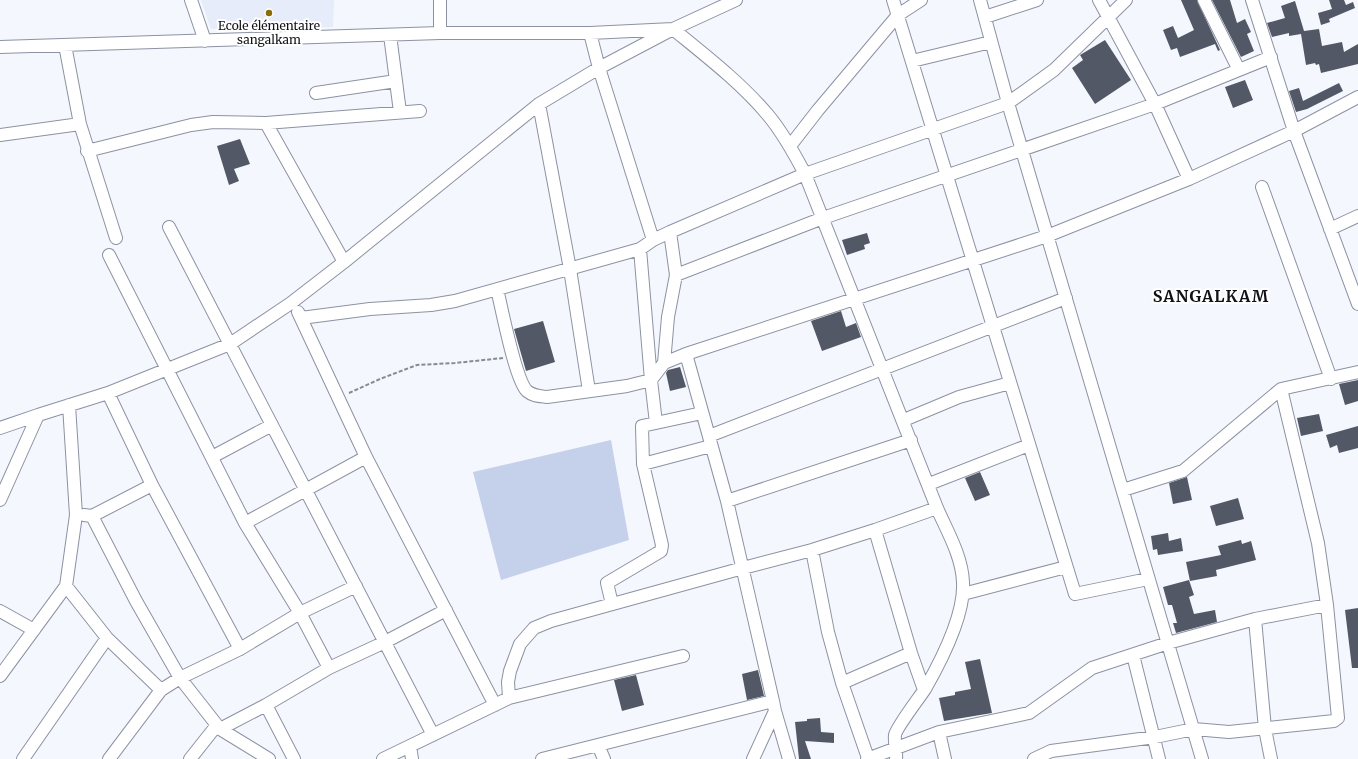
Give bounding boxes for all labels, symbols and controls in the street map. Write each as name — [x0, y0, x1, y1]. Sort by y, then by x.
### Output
marker: Ecole élémentaire sangalkam — [264, 8, 274, 18]
place label: Ecole élémentaire sangalkam — [218, 18, 320, 47]
district label: SANGALKAM — [1153, 286, 1269, 306]

